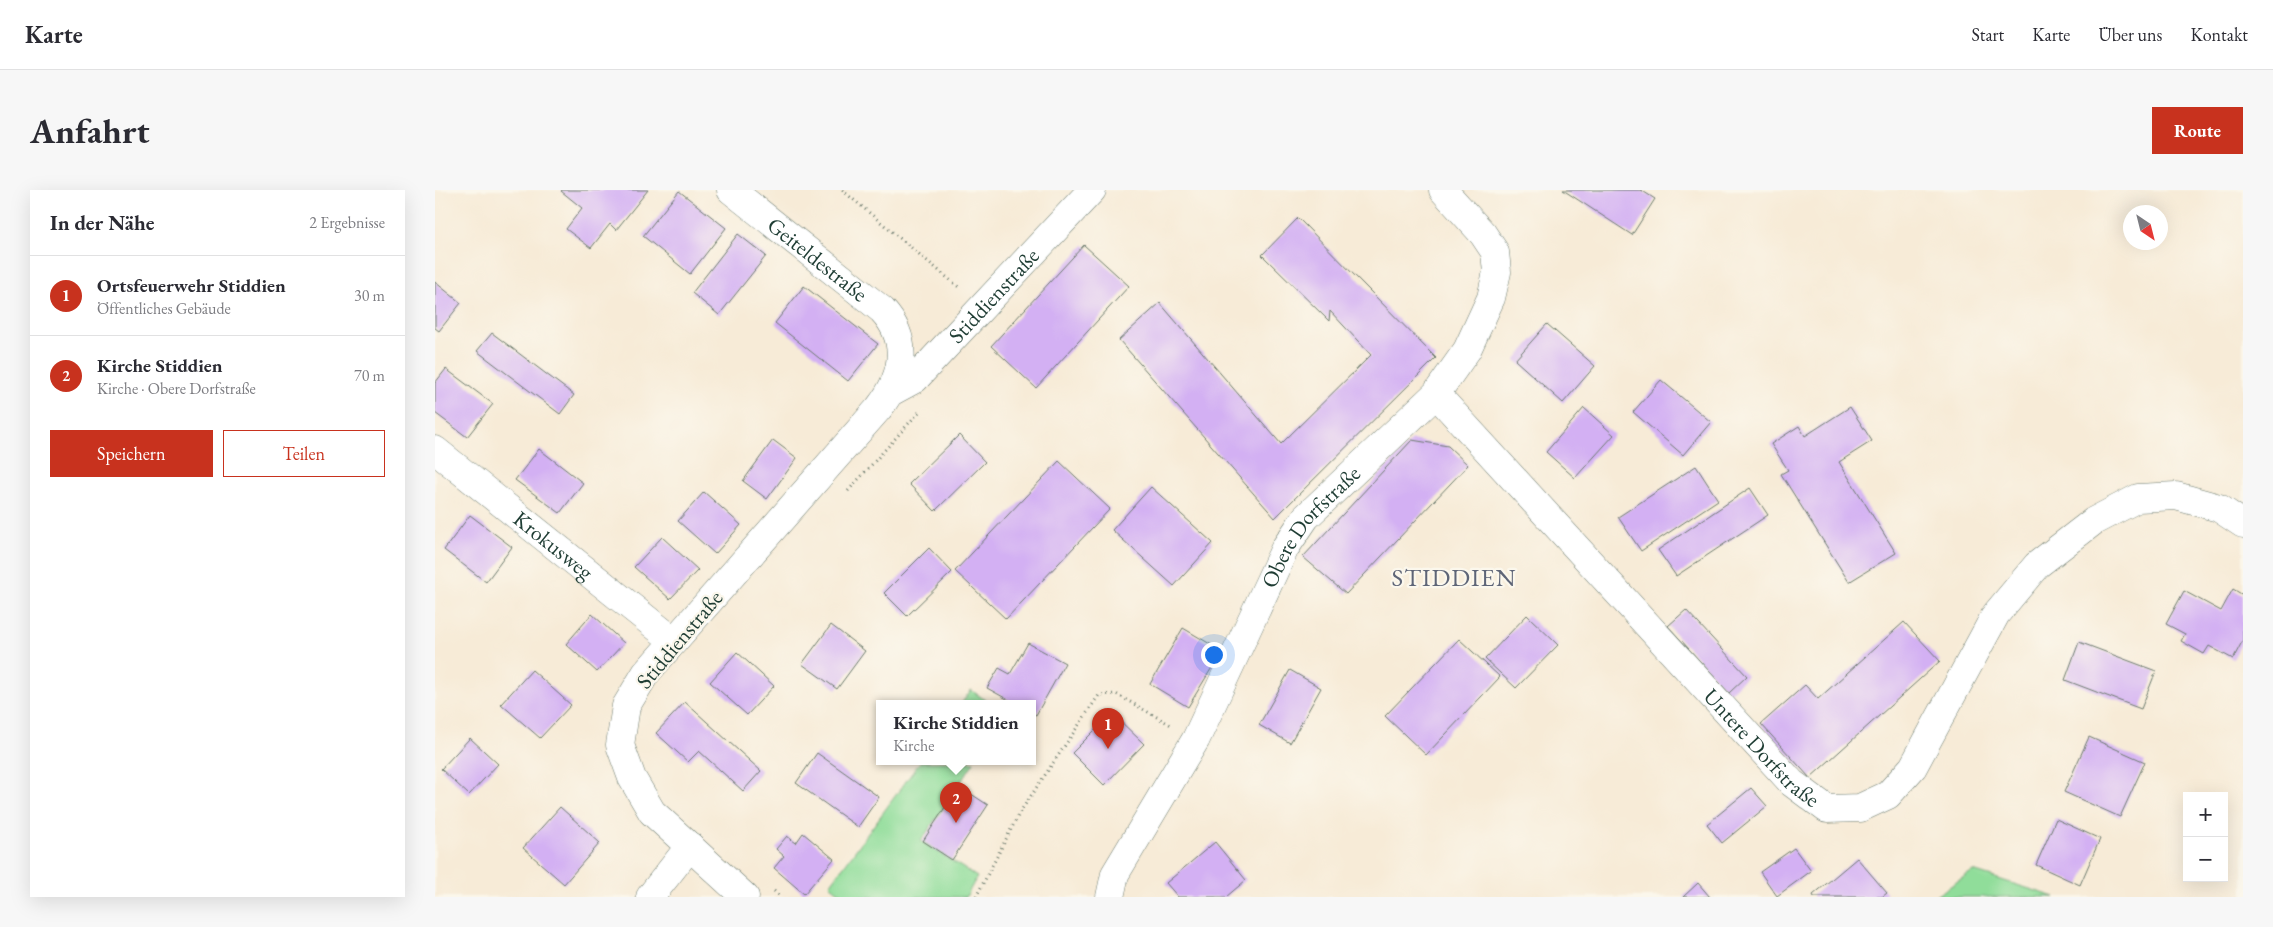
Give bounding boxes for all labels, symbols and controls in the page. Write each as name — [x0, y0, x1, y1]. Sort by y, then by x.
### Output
text: Karte — [25, 19, 83, 50]
text: Start — [1971, 23, 2004, 46]
text: Karte — [2032, 23, 2070, 46]
text: Über uns — [2098, 23, 2162, 46]
text: Kontakt — [2190, 23, 2248, 46]
button: Route — [2152, 107, 2243, 154]
text: Anfahrt — [30, 108, 150, 153]
north arrow — [2123, 205, 2168, 250]
text: In der Nähe — [50, 209, 155, 236]
street label: Geiteldestraße — [761, 211, 874, 309]
text: 2 Ergebnisse — [309, 212, 385, 233]
street label: Stiddienstraße — [942, 242, 1046, 349]
text: Ortsfeuerwehr Stiddien — [97, 273, 286, 298]
text: 1 — [62, 285, 70, 306]
text: 30 m — [354, 285, 385, 306]
text: Öffentliches Gebäude — [97, 298, 231, 319]
text: Kirche Stiddien — [97, 353, 223, 378]
text: 2 — [62, 365, 70, 386]
text: 70 m — [354, 365, 385, 386]
text: Kirche · Obere Dorfstraße — [97, 378, 256, 399]
button: Speichern — [50, 430, 213, 477]
button: Teilen — [223, 430, 385, 477]
street label: Obere Dorfstraße — [1255, 459, 1367, 592]
street label: Krokusweg — [507, 504, 600, 586]
district label: STIDDIEN — [1392, 561, 1516, 593]
street label: Stiddienstraße — [630, 584, 729, 695]
your location — [1201, 642, 1227, 668]
street label: Untere Dorfstraße — [1697, 682, 1826, 814]
popup — [876, 700, 1036, 765]
pin: 1 — [1092, 708, 1124, 749]
text: Kirche Stiddien — [893, 710, 1019, 735]
text: Kirche — [893, 735, 934, 756]
pin: 2 — [940, 782, 972, 823]
map controls — [2183, 792, 2228, 882]
button: + — [2183, 792, 2228, 837]
button: − — [2183, 837, 2228, 882]

